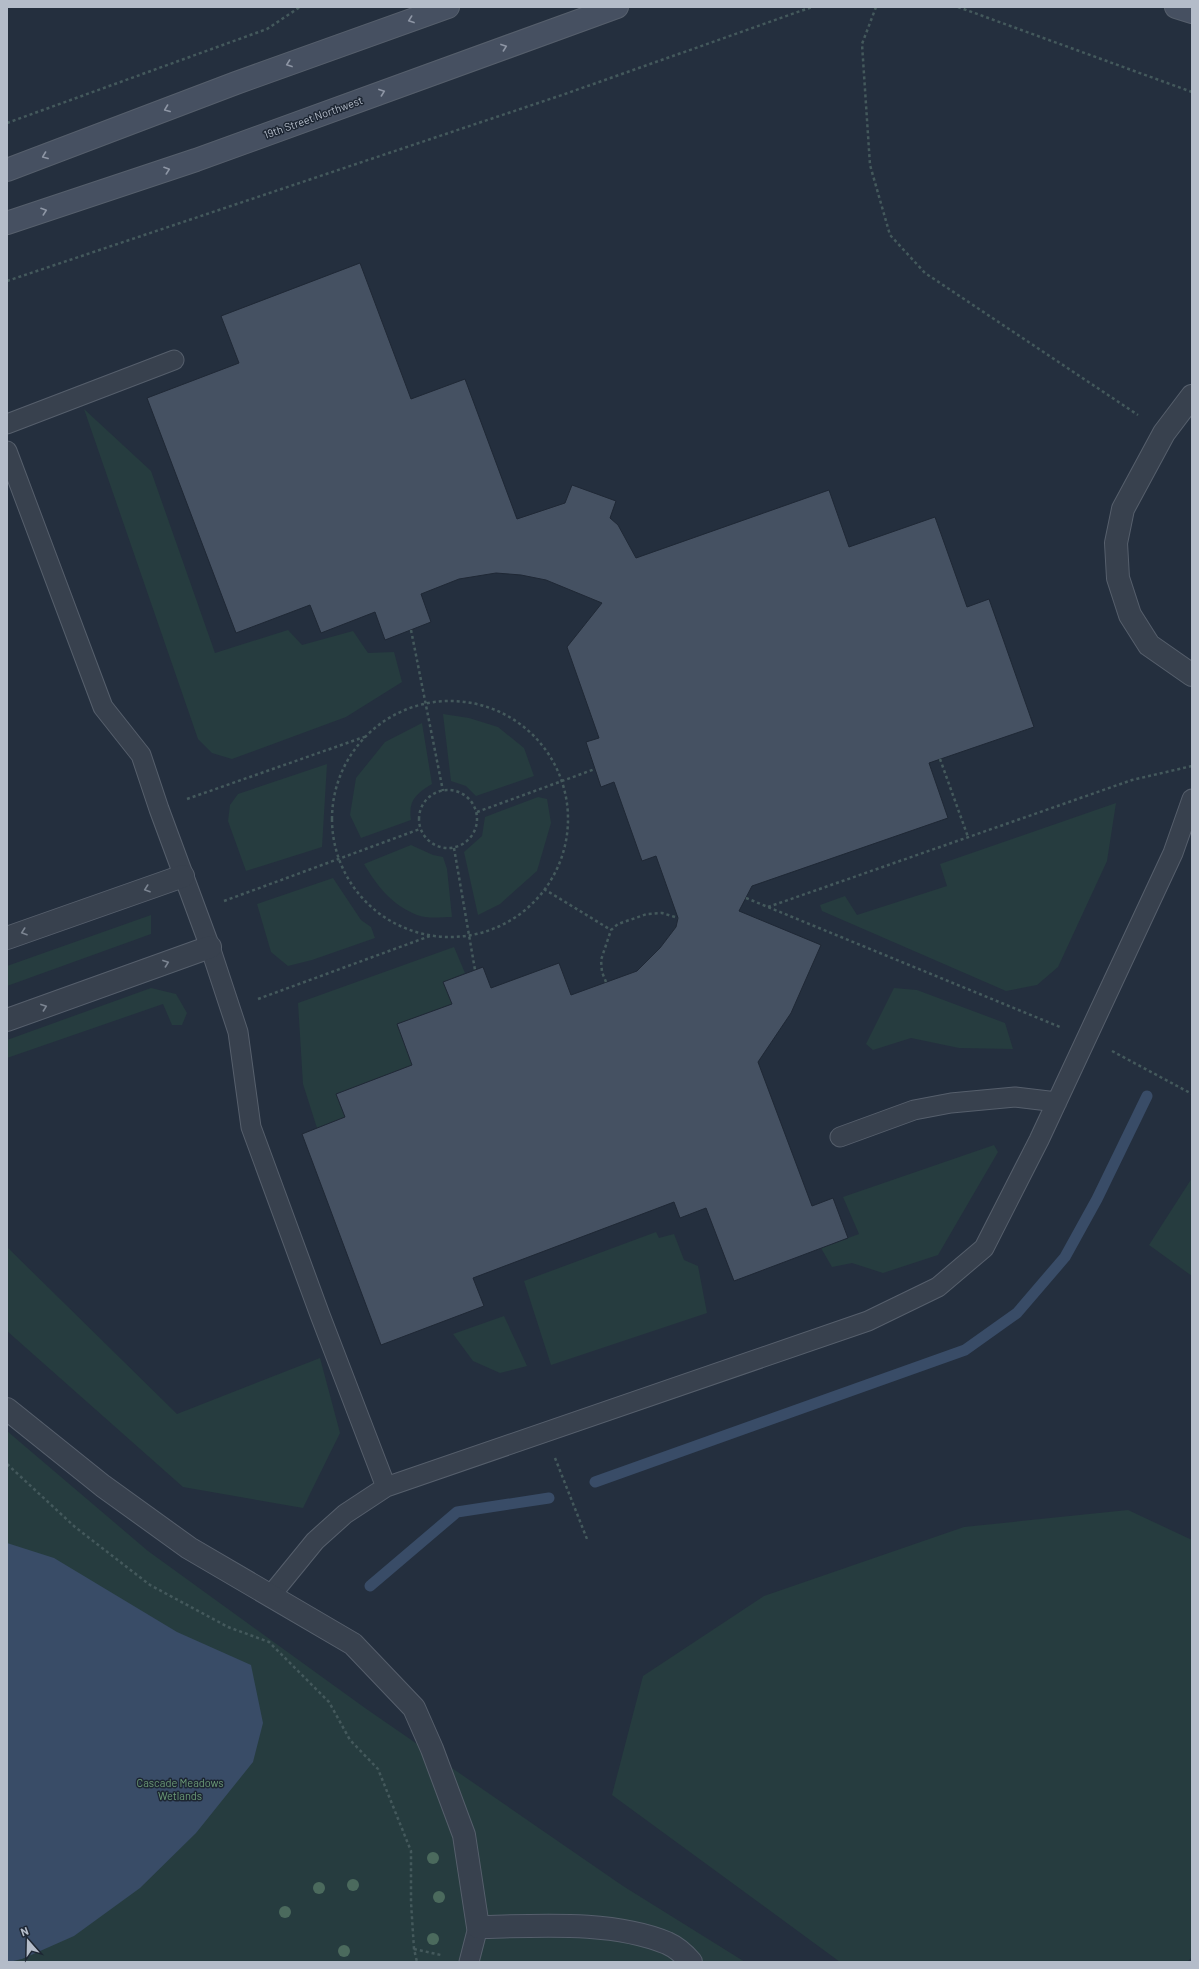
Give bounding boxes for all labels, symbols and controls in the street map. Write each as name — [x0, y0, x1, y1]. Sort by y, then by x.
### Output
one-way arrow — [408, 16, 415, 24]
one-way arrow — [500, 44, 507, 52]
one-way arrow — [285, 59, 292, 68]
one-way arrow — [378, 88, 385, 97]
street label: 19th Street Northwest — [262, 93, 364, 141]
one-way arrow — [163, 105, 170, 113]
one-way arrow — [42, 151, 49, 159]
one-way arrow — [164, 166, 171, 174]
one-way arrow — [40, 207, 47, 216]
one-way arrow — [143, 884, 150, 893]
one-way arrow — [21, 927, 28, 936]
one-way arrow — [162, 959, 169, 967]
one-way arrow — [40, 1003, 47, 1011]
park label: Cascade Meadows Wetlands — [137, 1776, 223, 1802]
north arrow — [8, 1921, 48, 1961]
text: N — [19, 1924, 30, 1938]

